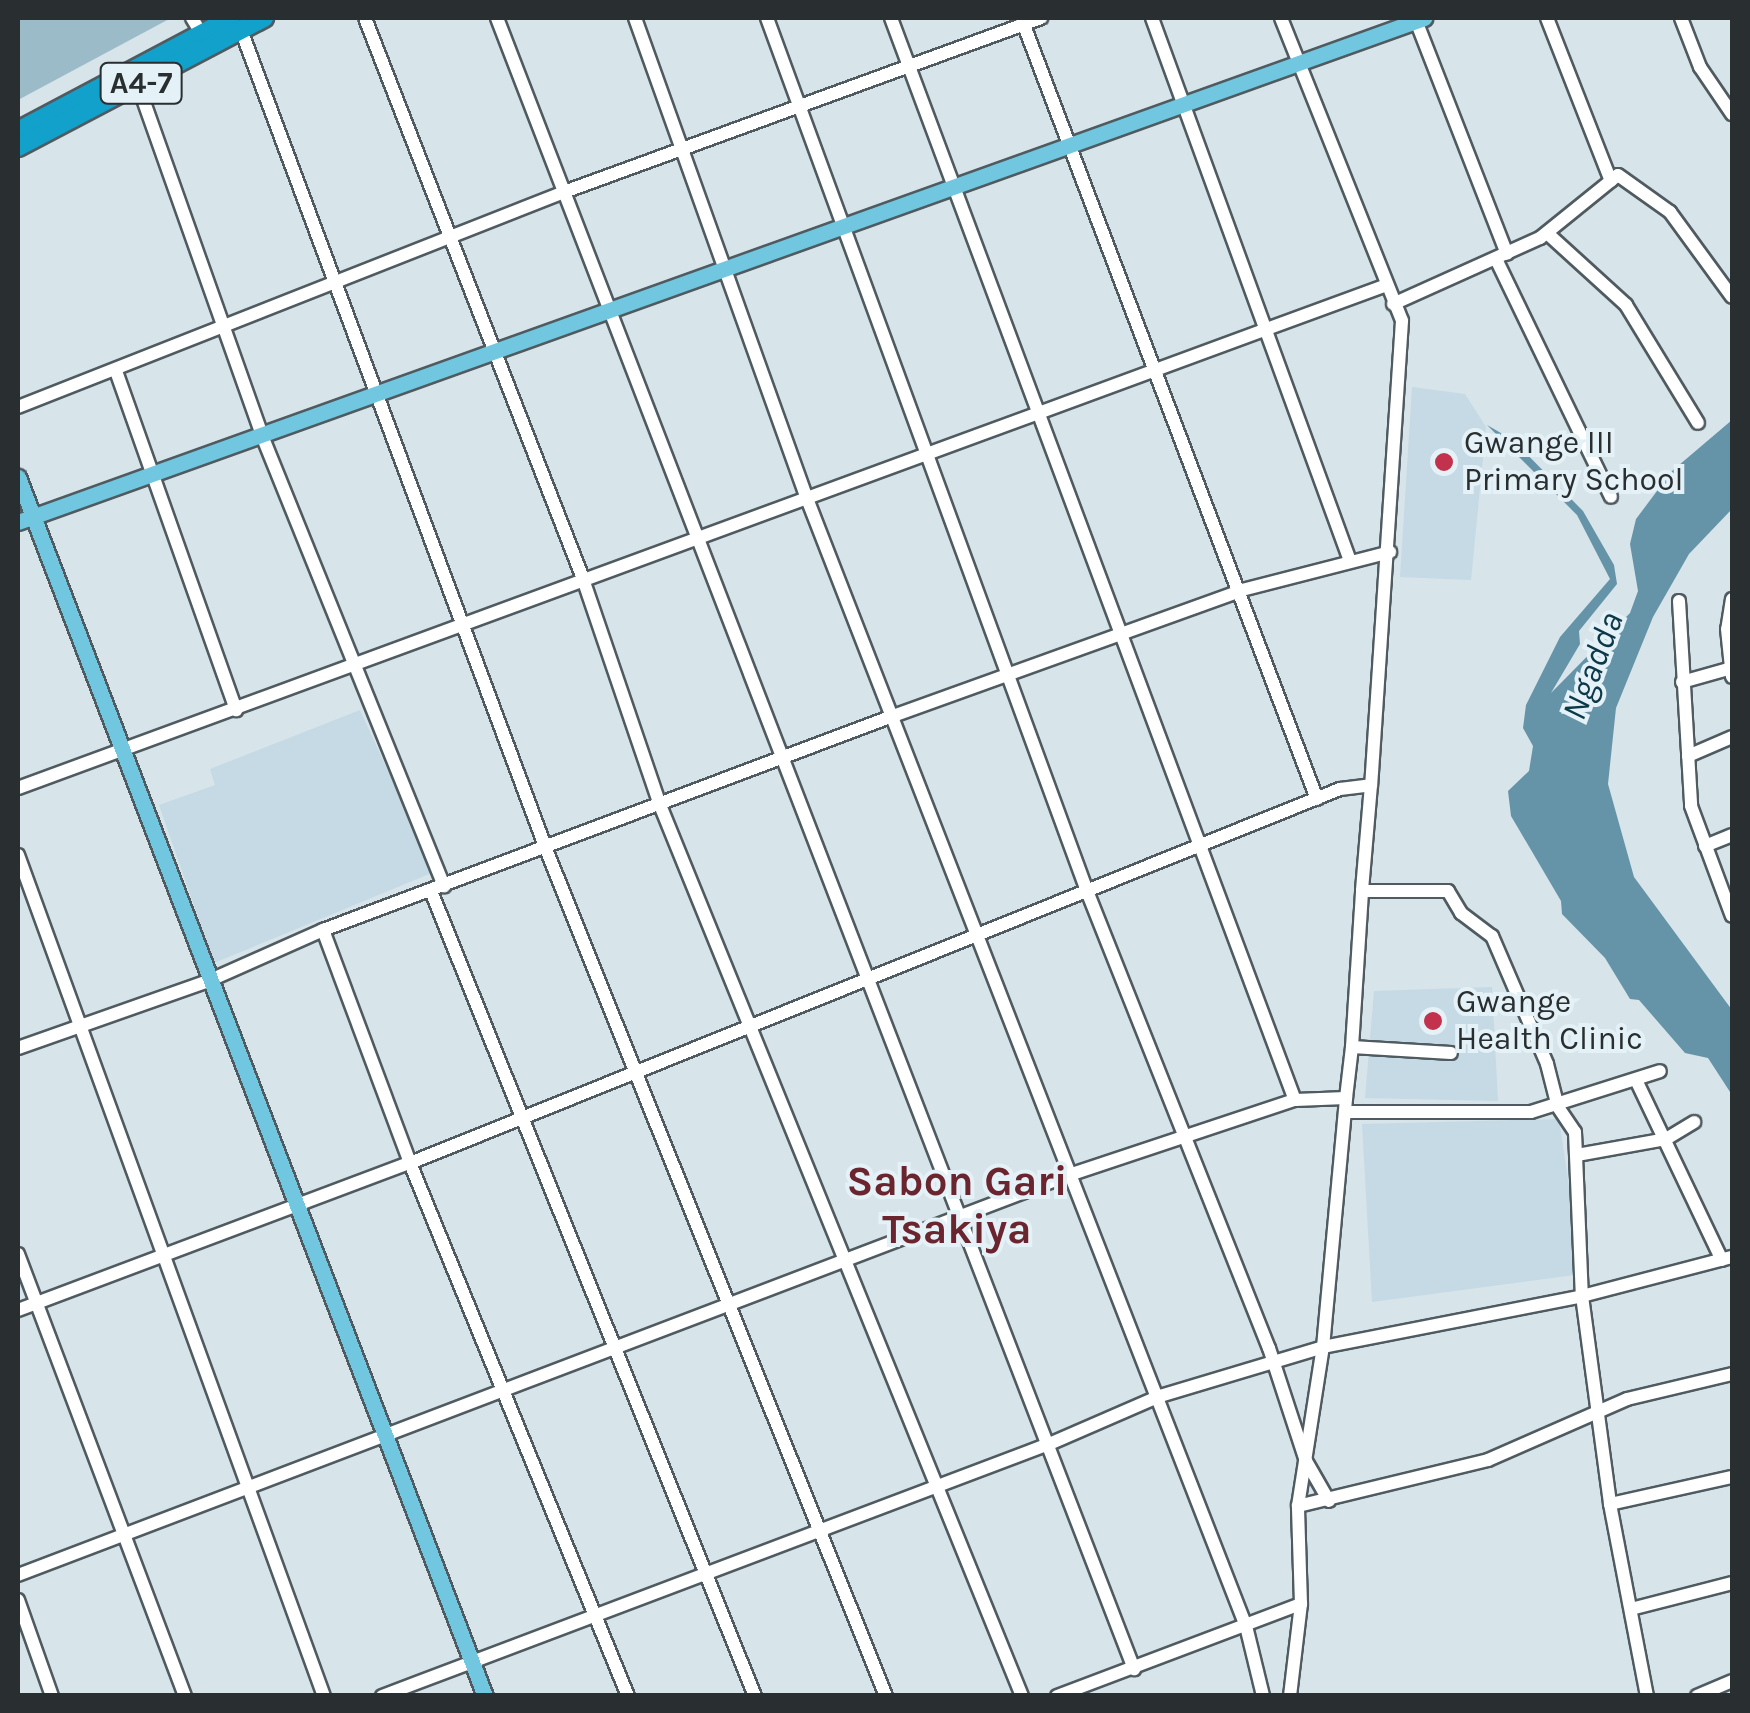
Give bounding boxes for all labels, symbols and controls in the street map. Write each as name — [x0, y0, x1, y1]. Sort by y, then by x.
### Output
road number: A4-7 — [98, 58, 184, 108]
place label: Gwange III Primary School — [1464, 425, 1684, 500]
marker: Gwange III Primary School — [1433, 451, 1455, 473]
water label: Ngadda — [1553, 606, 1633, 726]
place label: Gwange Health Clinic — [1456, 984, 1643, 1059]
marker: Gwange Health Clinic — [1420, 1008, 1446, 1034]
district label: Sabon Gari Tsakiya — [847, 1156, 1067, 1254]

